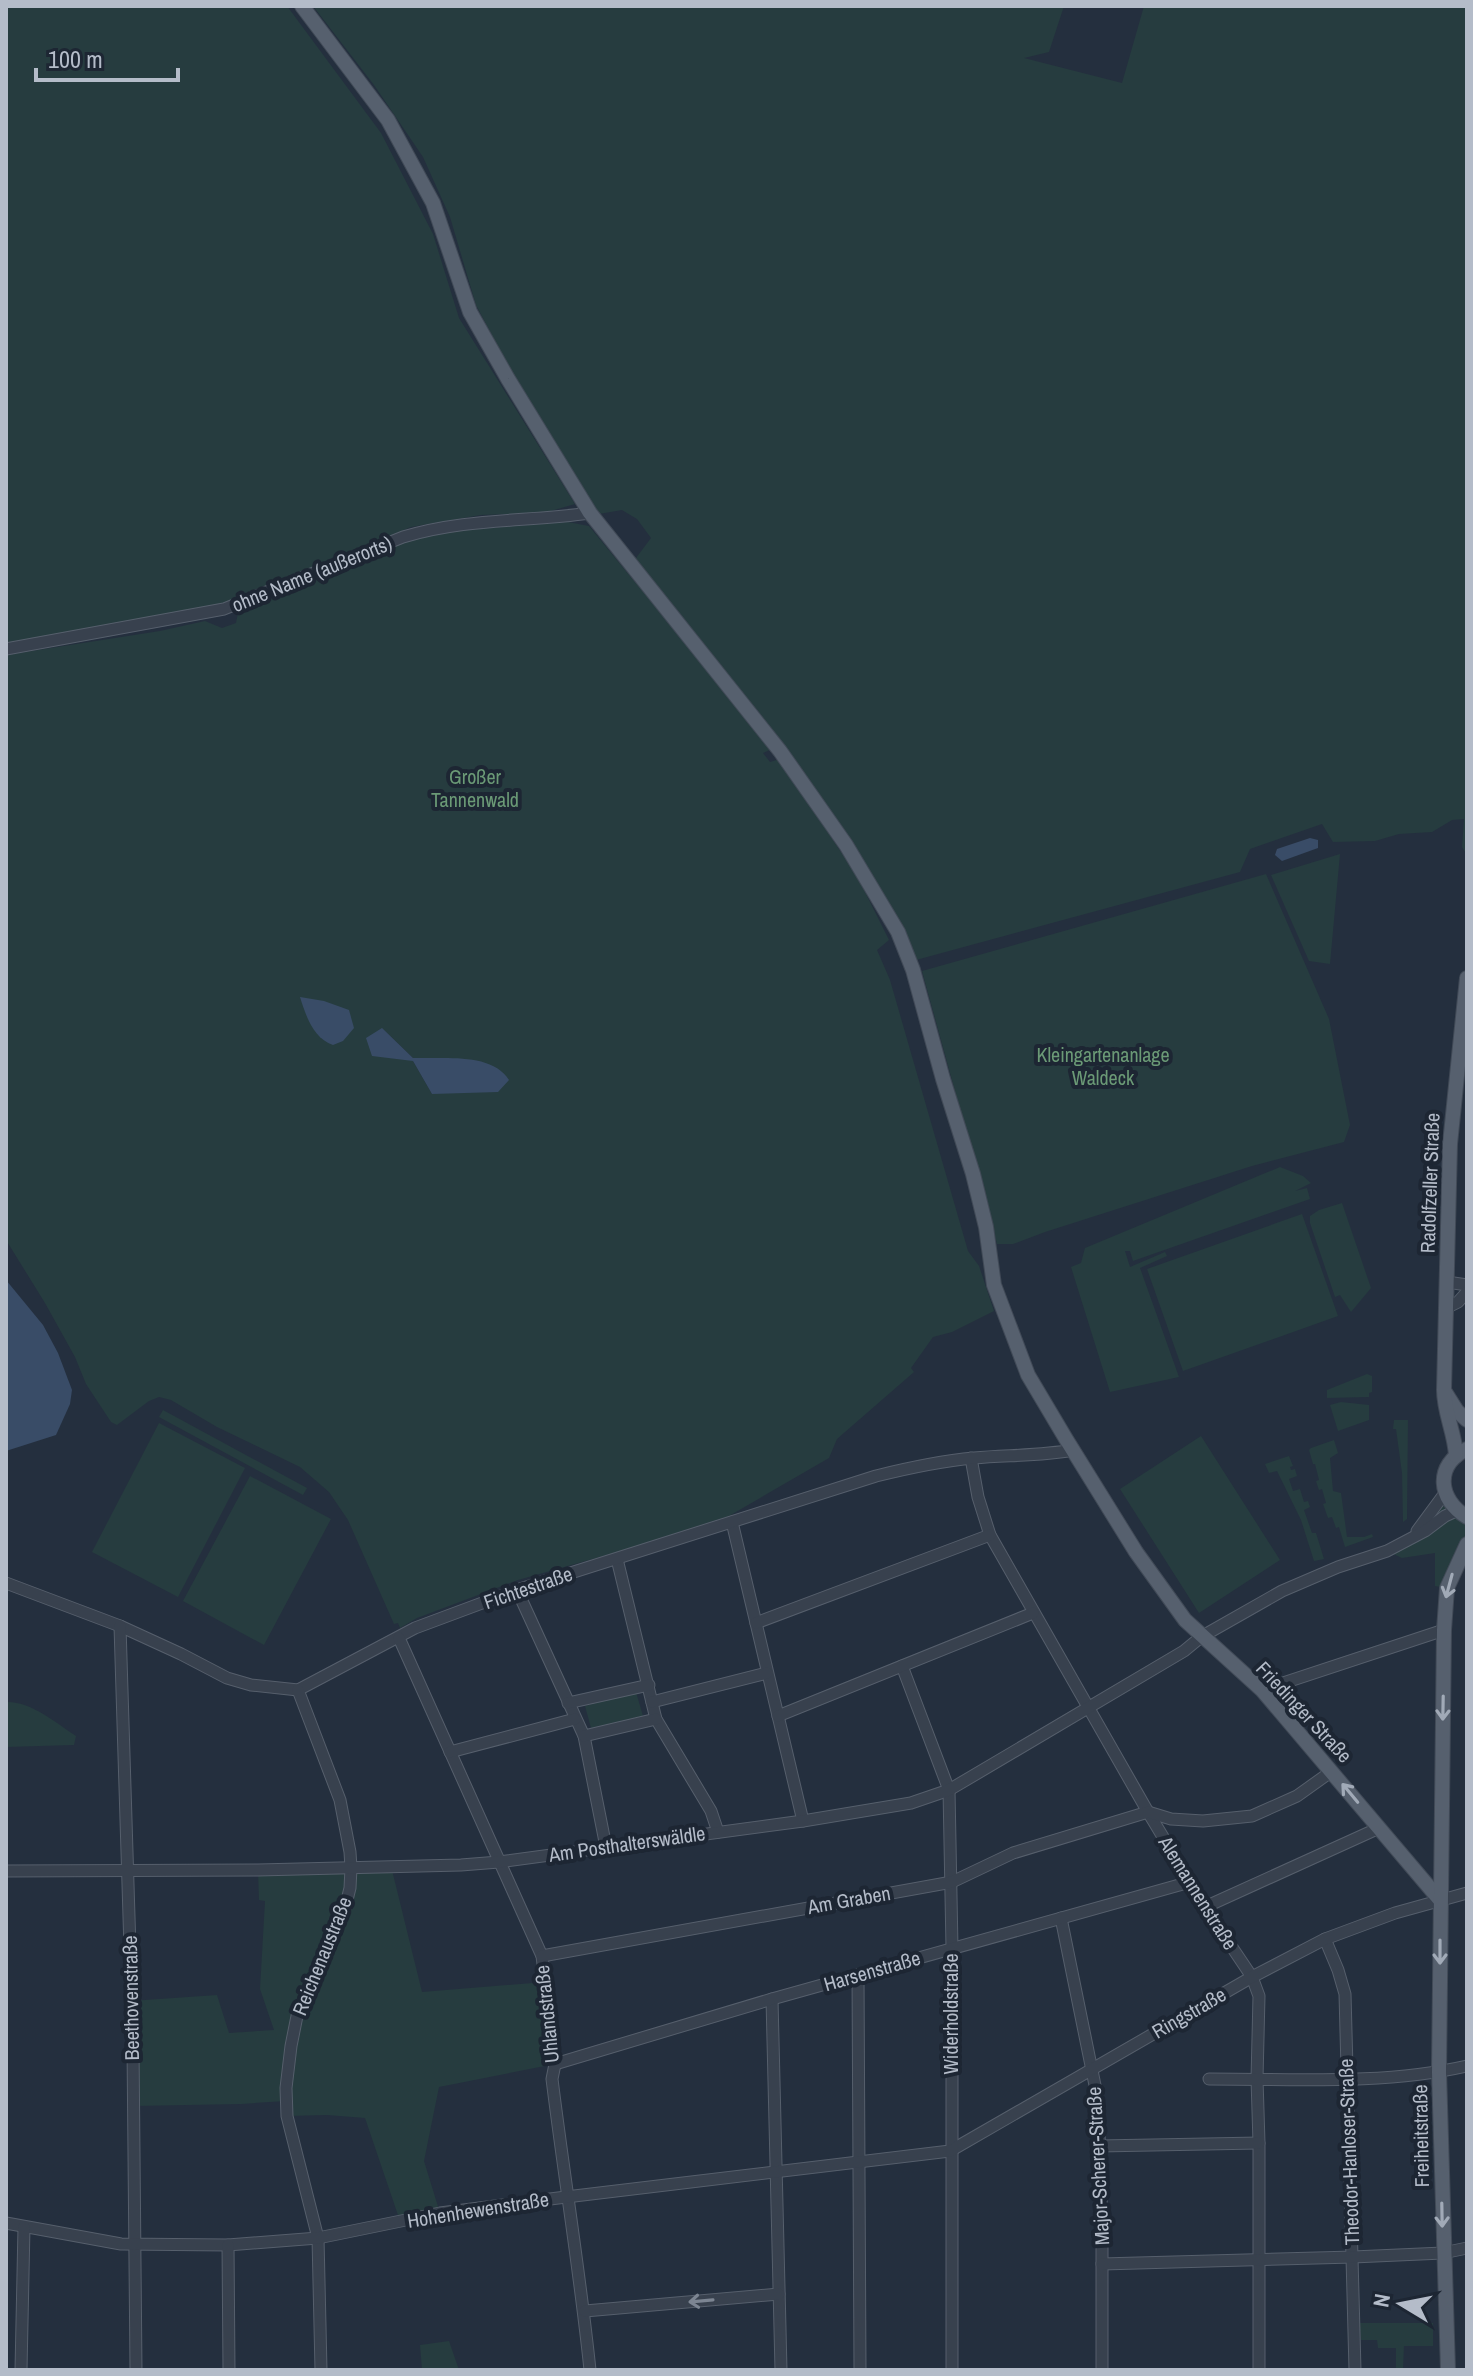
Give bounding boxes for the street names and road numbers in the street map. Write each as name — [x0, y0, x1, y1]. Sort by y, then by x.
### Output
street label: ohne Name (außerorts) — [228, 529, 396, 618]
street label: Radolfzeller Straße — [1414, 1112, 1445, 1254]
street label: Fichtestraße — [480, 1560, 576, 1615]
street label: Friedinger Straße — [1250, 1655, 1358, 1768]
street label: Am Posthalterswäldle — [546, 1819, 707, 1868]
street label: Alemannenstraße — [1152, 1830, 1244, 1955]
street label: Am Graben — [804, 1879, 893, 1920]
street label: Reichenaustraße — [285, 1892, 358, 2019]
street label: Beethovenstraße — [116, 1935, 145, 2061]
street label: Harsenstraße — [820, 1944, 923, 1997]
street label: Widerholdstraße — [937, 1953, 964, 2075]
street label: Uhlandstraße — [528, 1964, 565, 2064]
street label: Ringstraße — [1147, 1981, 1231, 2045]
street label: Theodor-Hanloser-Straße — [1332, 2058, 1365, 2246]
street label: Freiheitstraße — [1406, 2084, 1435, 2188]
street label: Major-Scherer-Straße — [1080, 2086, 1115, 2246]
street label: Hohenhewenstraße — [405, 2185, 551, 2234]

